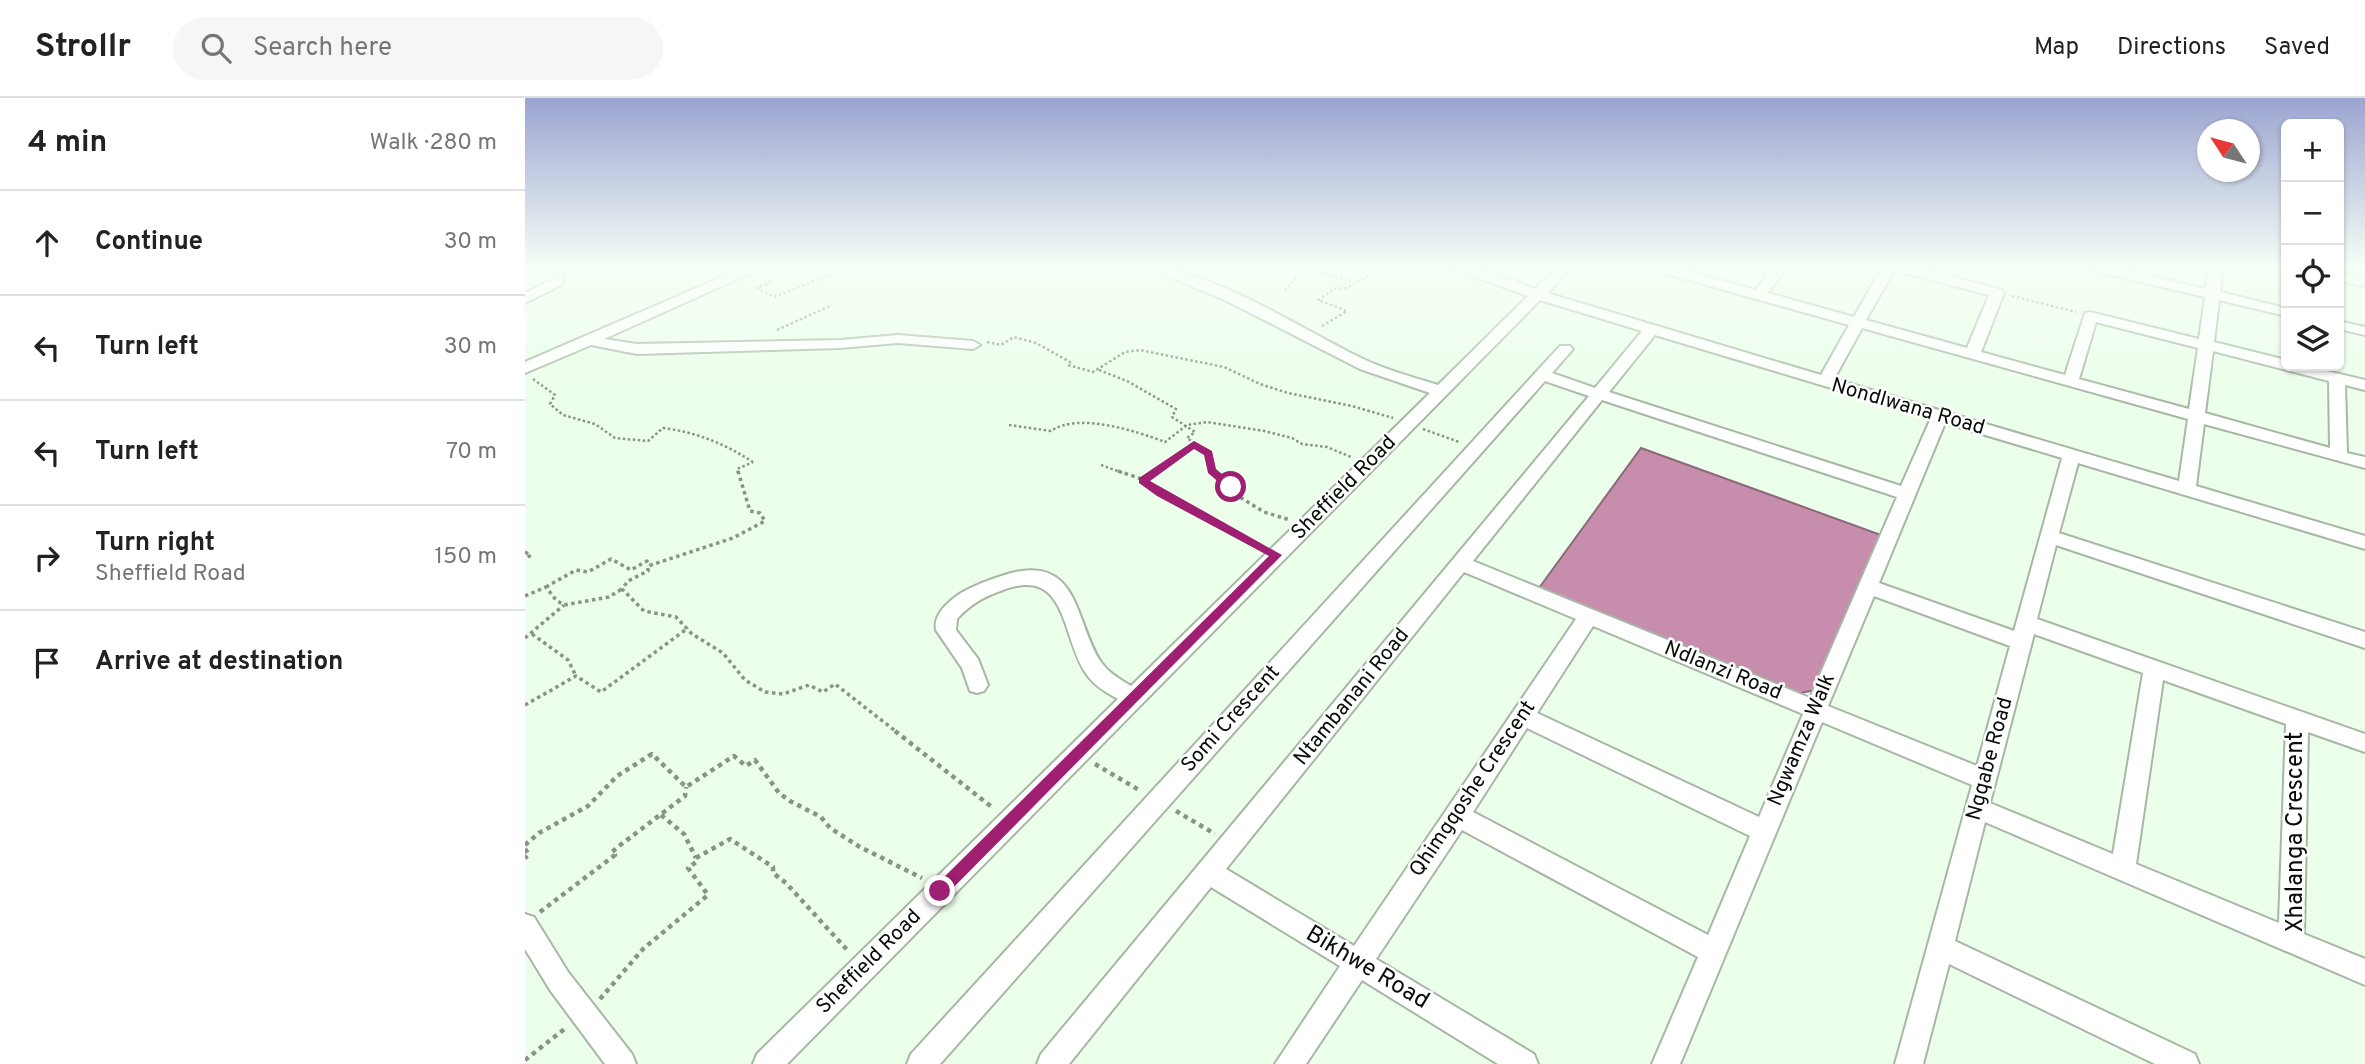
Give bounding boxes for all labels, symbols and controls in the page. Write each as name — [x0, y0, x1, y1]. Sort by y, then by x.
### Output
search box — [173, 17, 663, 80]
text: Strollr — [35, 27, 131, 69]
icon: search — [197, 29, 235, 67]
text: Search here — [253, 32, 392, 65]
text: Map — [2034, 33, 2079, 63]
text: Directions — [2117, 33, 2226, 63]
text: Saved — [2264, 33, 2330, 63]
north arrow — [2197, 119, 2260, 182]
map controls — [2281, 119, 2344, 371]
button: + — [2281, 119, 2344, 182]
text: 4 min — [28, 125, 107, 162]
text: Walk · 280 m — [370, 129, 497, 158]
button: − — [2281, 182, 2344, 245]
icon: ahead — [28, 224, 66, 262]
text: Continue — [95, 226, 203, 259]
text: 30 m — [444, 228, 497, 257]
button: locate — [2281, 245, 2344, 308]
button: layers — [2281, 308, 2344, 371]
icon: left — [28, 329, 66, 367]
text: Turn left — [95, 331, 199, 364]
text: 30 m — [444, 333, 497, 362]
street label: Nondlwana Road — [1828, 372, 1988, 442]
street label: Sheffield Road — [1286, 430, 1402, 546]
icon: left — [28, 434, 66, 472]
text: Turn left — [95, 436, 199, 469]
text: 70 m — [446, 438, 497, 467]
route start — [1215, 471, 1246, 502]
text: Turn right — [95, 527, 215, 560]
icon: right — [28, 539, 66, 577]
text: 150 m — [435, 543, 497, 572]
text: Sheffield Road — [95, 560, 246, 589]
street label: Ntambanani Road — [1288, 623, 1416, 771]
street label: Ndlanzi Road — [1660, 635, 1786, 707]
icon: arrive — [28, 644, 66, 682]
text: Arrive at destination — [95, 646, 343, 679]
street label: Somi Crescent — [1176, 660, 1286, 778]
street label: Ngwamza Walk — [1762, 670, 1842, 810]
street label: Ngqabe Road — [1961, 694, 2019, 824]
street label: Qhimgqoshe Crescent — [1404, 696, 1542, 882]
street label: Xhalanga Crescent — [2281, 732, 2311, 932]
route end — [924, 875, 955, 906]
street label: Sheffield Road — [811, 904, 927, 1020]
street label: Bikhwe Road — [1300, 919, 1434, 1017]

